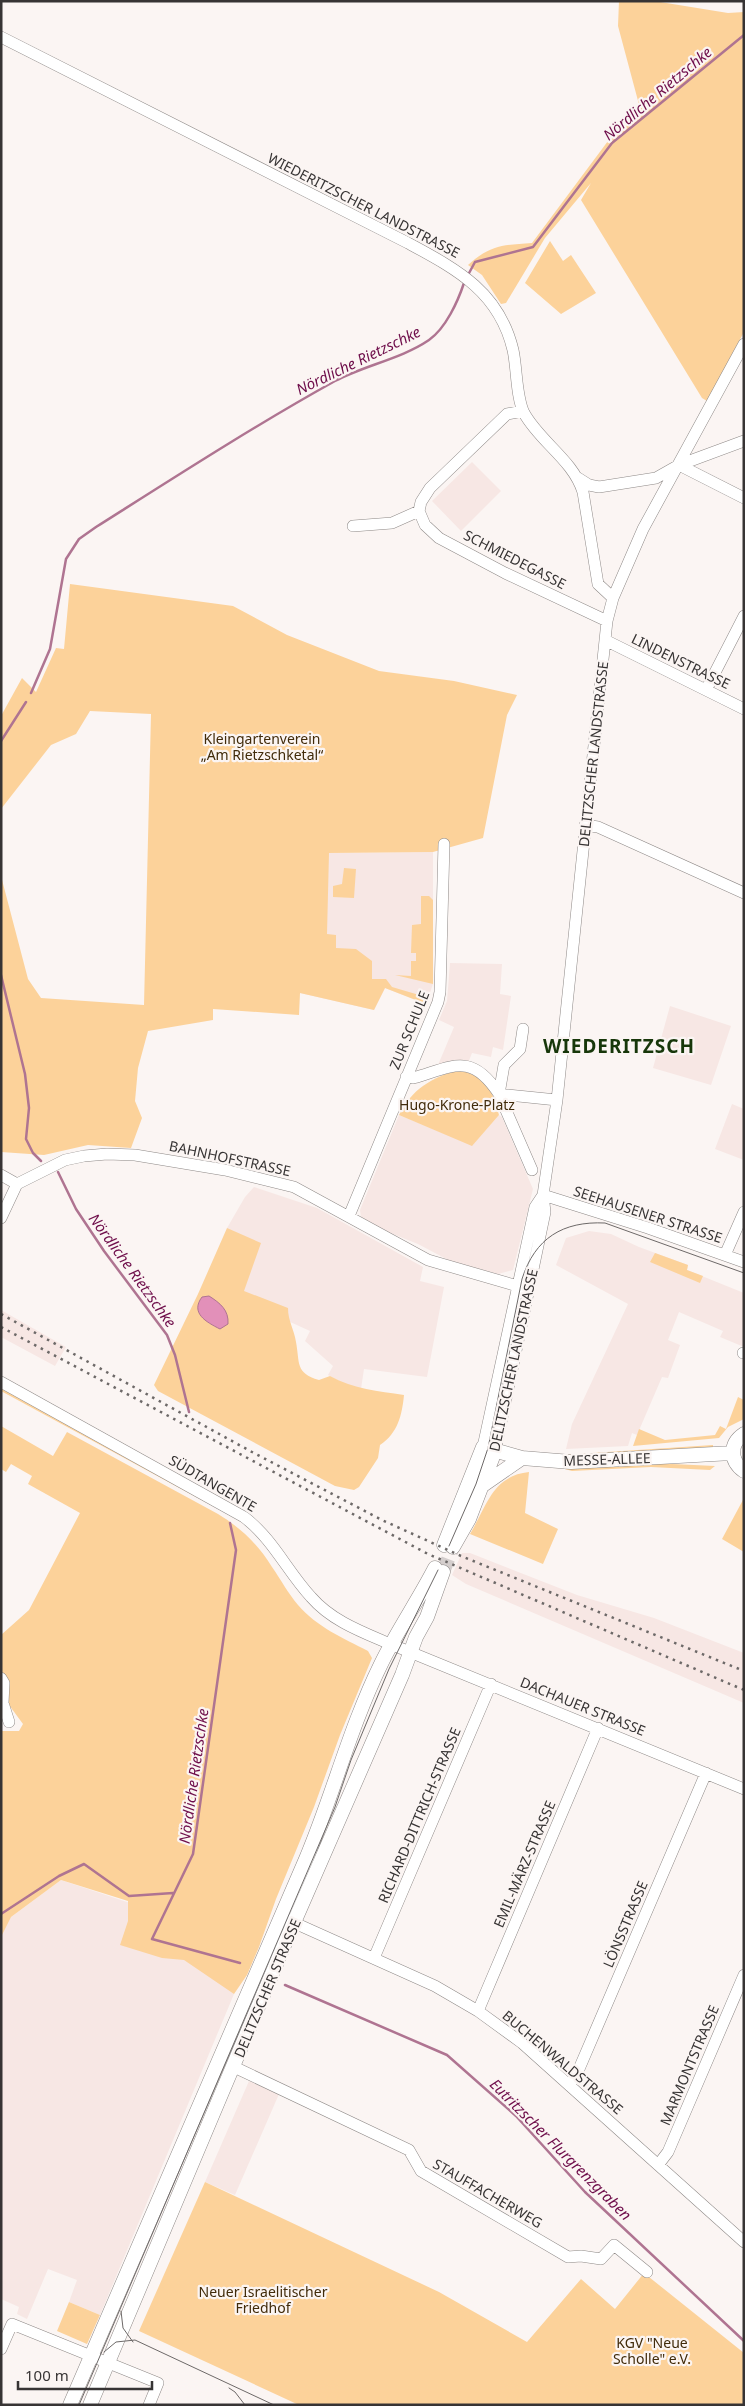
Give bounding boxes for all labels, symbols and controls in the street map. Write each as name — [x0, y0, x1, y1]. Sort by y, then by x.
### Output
water label: Nördliche Rietzschke — [598, 41, 716, 144]
street label: WIEDERITZSCHER LANDSTRASSE — [265, 148, 463, 262]
water label: Nördliche Rietzschke — [292, 321, 424, 399]
street label: SCHMIEDEGASSE — [461, 525, 569, 593]
street label: LINDENSTRASSE — [628, 629, 734, 693]
street label: DELITZSCHER LANDSTRASSE — [574, 660, 612, 848]
park label: Kleingartenverein „Am Rietzschketal“ — [201, 729, 323, 764]
street label: ZUR SCHULE — [385, 988, 433, 1072]
district label: WIEDERITZSCH — [543, 1033, 695, 1059]
park label: Hugo-Krone-Platz — [399, 1095, 515, 1114]
street label: BAHNHOFSTRASSE — [167, 1136, 293, 1180]
street label: SEEHAUSENER STRASSE — [571, 1181, 725, 1247]
water label: Nördliche Rietzschke — [85, 1209, 181, 1331]
street label: DELITZSCHER LANDSTRASSE — [484, 1267, 542, 1453]
street label: MESSE-ALLEE — [563, 1448, 651, 1470]
street label: SÜDTANGENTE — [166, 1450, 260, 1516]
street label: DACHAUER STRASSE — [518, 1672, 648, 1740]
water label: Nördliche Rietzschke — [174, 1707, 212, 1845]
street label: RICHARD-DITTRICH-STRASSE — [373, 1724, 465, 1906]
street label: EMIL-MÄRZ-STRASSE — [489, 1798, 559, 1930]
street label: LÖNSSTRASSE — [598, 1878, 652, 1970]
street label: DELITZSCHER STRASSE — [229, 1916, 305, 2060]
street label: MARMONTSTRASSE — [655, 2002, 723, 2128]
street label: BUCHENWALDSTRASSE — [499, 2006, 627, 2118]
water label: Eutritzscher Flurgrenzgraben — [486, 2074, 636, 2224]
street label: STAUFFACHERWEG — [430, 2154, 546, 2232]
park label: Neuer Israelitischer Friedhof — [199, 2282, 328, 2317]
park label: KGV "Neue Scholle" e.V. — [613, 2333, 691, 2368]
scale bar — [18, 2358, 151, 2390]
text: 100 m — [25, 2365, 69, 2385]

